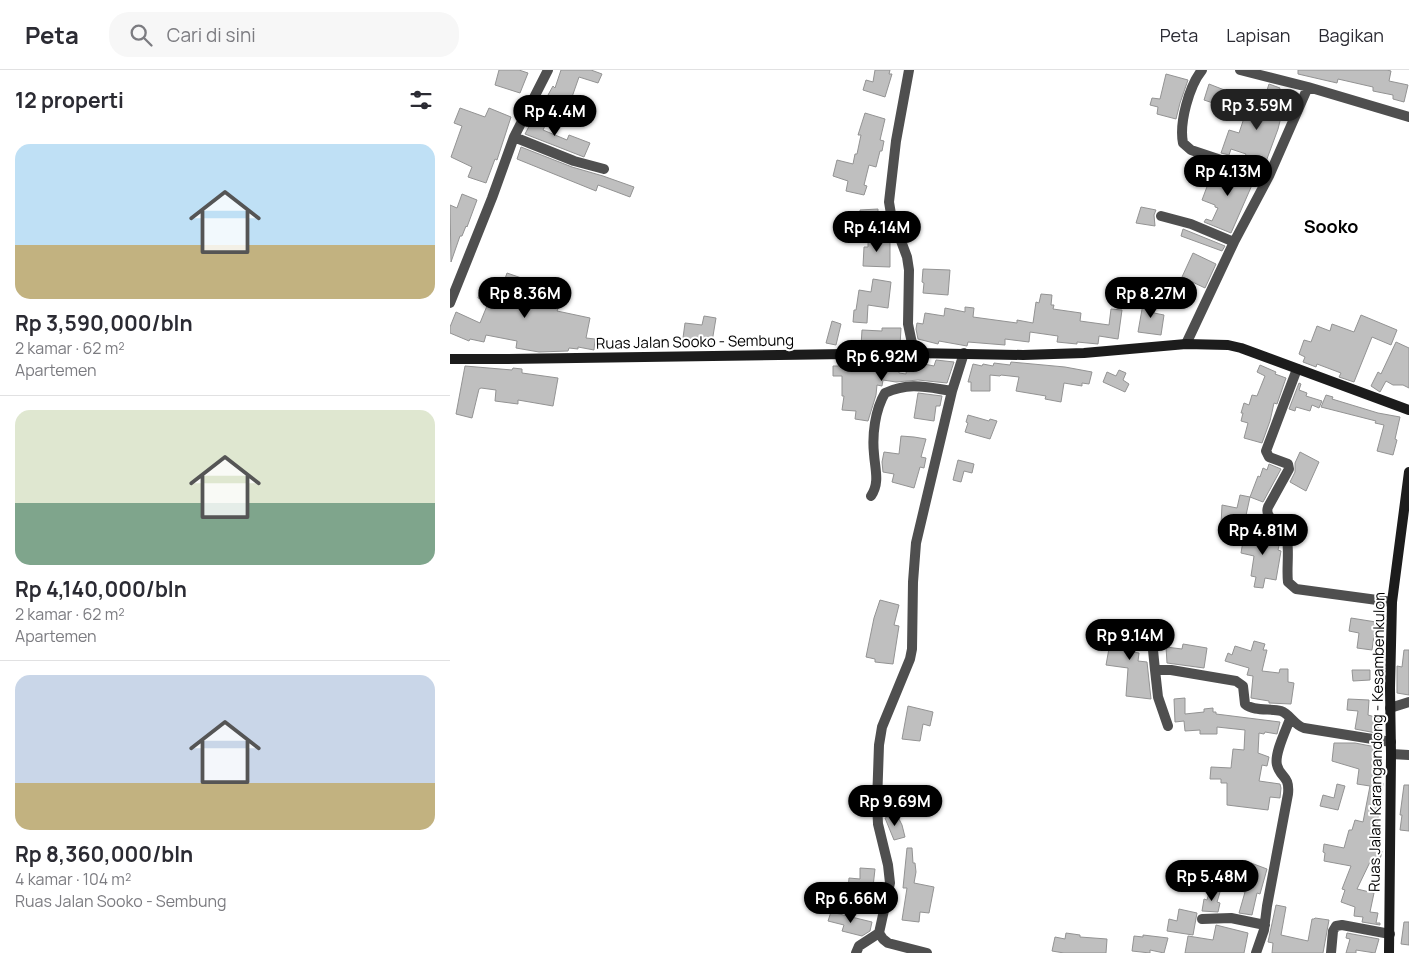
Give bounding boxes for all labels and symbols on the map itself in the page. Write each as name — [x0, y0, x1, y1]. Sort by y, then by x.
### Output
pin: Rp 3.59M — [1205, 88, 1309, 131]
pin: Rp 4.4M — [509, 94, 601, 137]
pin: Rp 4.13M — [1176, 154, 1280, 197]
pin: Rp 4.14M — [825, 210, 929, 253]
district label: Sooko — [1304, 214, 1358, 238]
pin: Rp 8.36M — [473, 276, 577, 319]
pin: Rp 8.27M — [1099, 276, 1203, 319]
street label: Ruas Jalan Sooko - Sembung — [596, 329, 794, 354]
pin: Rp 6.92M — [830, 340, 934, 382]
pin: Rp 4.81M — [1211, 514, 1315, 556]
street label: Ruas Jalan Karangandong - Kesambenkulon — [1363, 592, 1390, 892]
pin: Rp 9.14M — [1078, 618, 1182, 661]
pin: Rp 9.69M — [843, 784, 947, 827]
pin: Rp 5.48M — [1160, 860, 1264, 902]
pin: Rp 6.66M — [799, 882, 903, 924]

